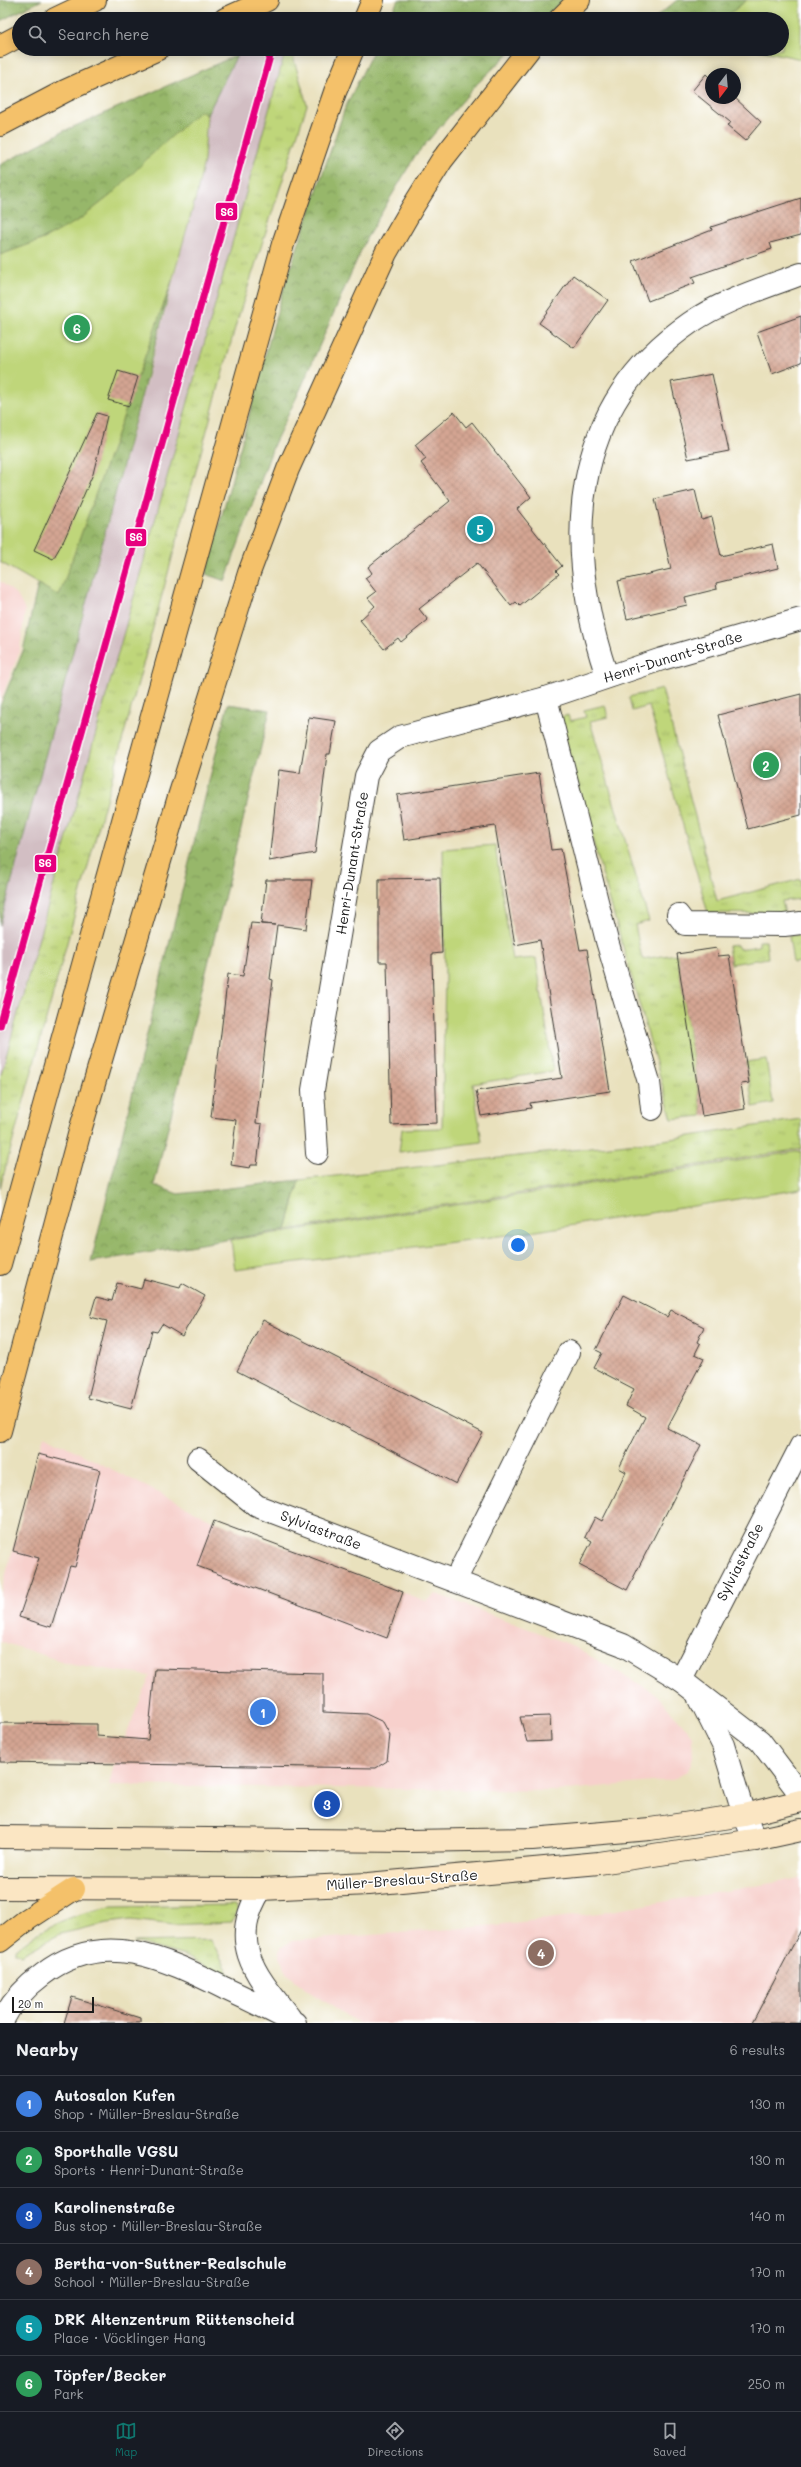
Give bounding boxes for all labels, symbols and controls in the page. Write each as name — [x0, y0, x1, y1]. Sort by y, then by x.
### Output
search box — [12, 12, 789, 56]
icon: search — [26, 23, 48, 45]
text: Search here — [58, 24, 149, 44]
north arrow — [705, 68, 741, 104]
line badge: S6 — [215, 202, 238, 221]
text: S6 — [220, 204, 234, 219]
pin: 6 — [64, 313, 90, 343]
pin: 5 — [467, 514, 493, 544]
line badge: S6 — [125, 528, 147, 547]
text: S6 — [129, 529, 143, 544]
street label: Henri-Dunant-Straße — [601, 626, 745, 687]
pin: 2 — [753, 750, 779, 780]
street label: Henri-Dunant-Straße — [331, 790, 372, 936]
line badge: S6 — [34, 854, 57, 873]
text: S6 — [38, 855, 52, 870]
your location — [508, 1235, 528, 1255]
street label: Sylviastraße — [278, 1505, 364, 1554]
street label: Sylviastraße — [712, 1519, 767, 1604]
pin: 1 — [250, 1697, 276, 1727]
pin: 3 — [314, 1789, 340, 1819]
street label: Müller-Breslau-Straße — [326, 1865, 478, 1894]
pin: 4 — [528, 1938, 554, 1968]
scale bar — [12, 1995, 94, 2014]
text: 20 m — [18, 1996, 43, 2011]
text: Nearby — [16, 2038, 78, 2060]
text: 6 results — [730, 2041, 785, 2058]
text: Autosalon Kufen — [54, 2085, 175, 2105]
text: 1 — [26, 2095, 32, 2112]
text: 130 m — [749, 2095, 785, 2112]
text: Shop · Müller-Breslau-Straße — [54, 2105, 239, 2122]
text: Sporthalle VGSU — [54, 2141, 178, 2161]
text: 2 — [25, 2151, 33, 2168]
text: 130 m — [749, 2151, 785, 2168]
text: Sports · Henri-Dunant-Straße — [54, 2161, 244, 2178]
text: Karolinenstraße — [54, 2197, 175, 2217]
text: 3 — [25, 2207, 33, 2224]
text: 140 m — [749, 2207, 785, 2224]
text: Bus stop · Müller-Breslau-Straße — [54, 2217, 262, 2234]
text: Bertha-von-Suttner-Realschule — [54, 2253, 286, 2273]
text: 4 — [25, 2263, 33, 2280]
text: 170 m — [749, 2263, 785, 2280]
text: School · Müller-Breslau-Straße — [54, 2273, 250, 2290]
text: DRK Altenzentrum Rüttenscheid — [54, 2309, 294, 2329]
text: 5 — [25, 2319, 33, 2336]
text: 170 m — [749, 2319, 785, 2336]
text: Place · Vöcklinger Hang — [54, 2329, 206, 2346]
text: Töpfer/Becker — [54, 2365, 166, 2385]
text: 6 — [25, 2375, 33, 2392]
text: 250 m — [748, 2375, 785, 2392]
text: Park — [54, 2385, 83, 2402]
tab: Map — [115, 2420, 137, 2459]
tab: Directions — [367, 2420, 423, 2459]
tab: Saved — [653, 2420, 686, 2459]

